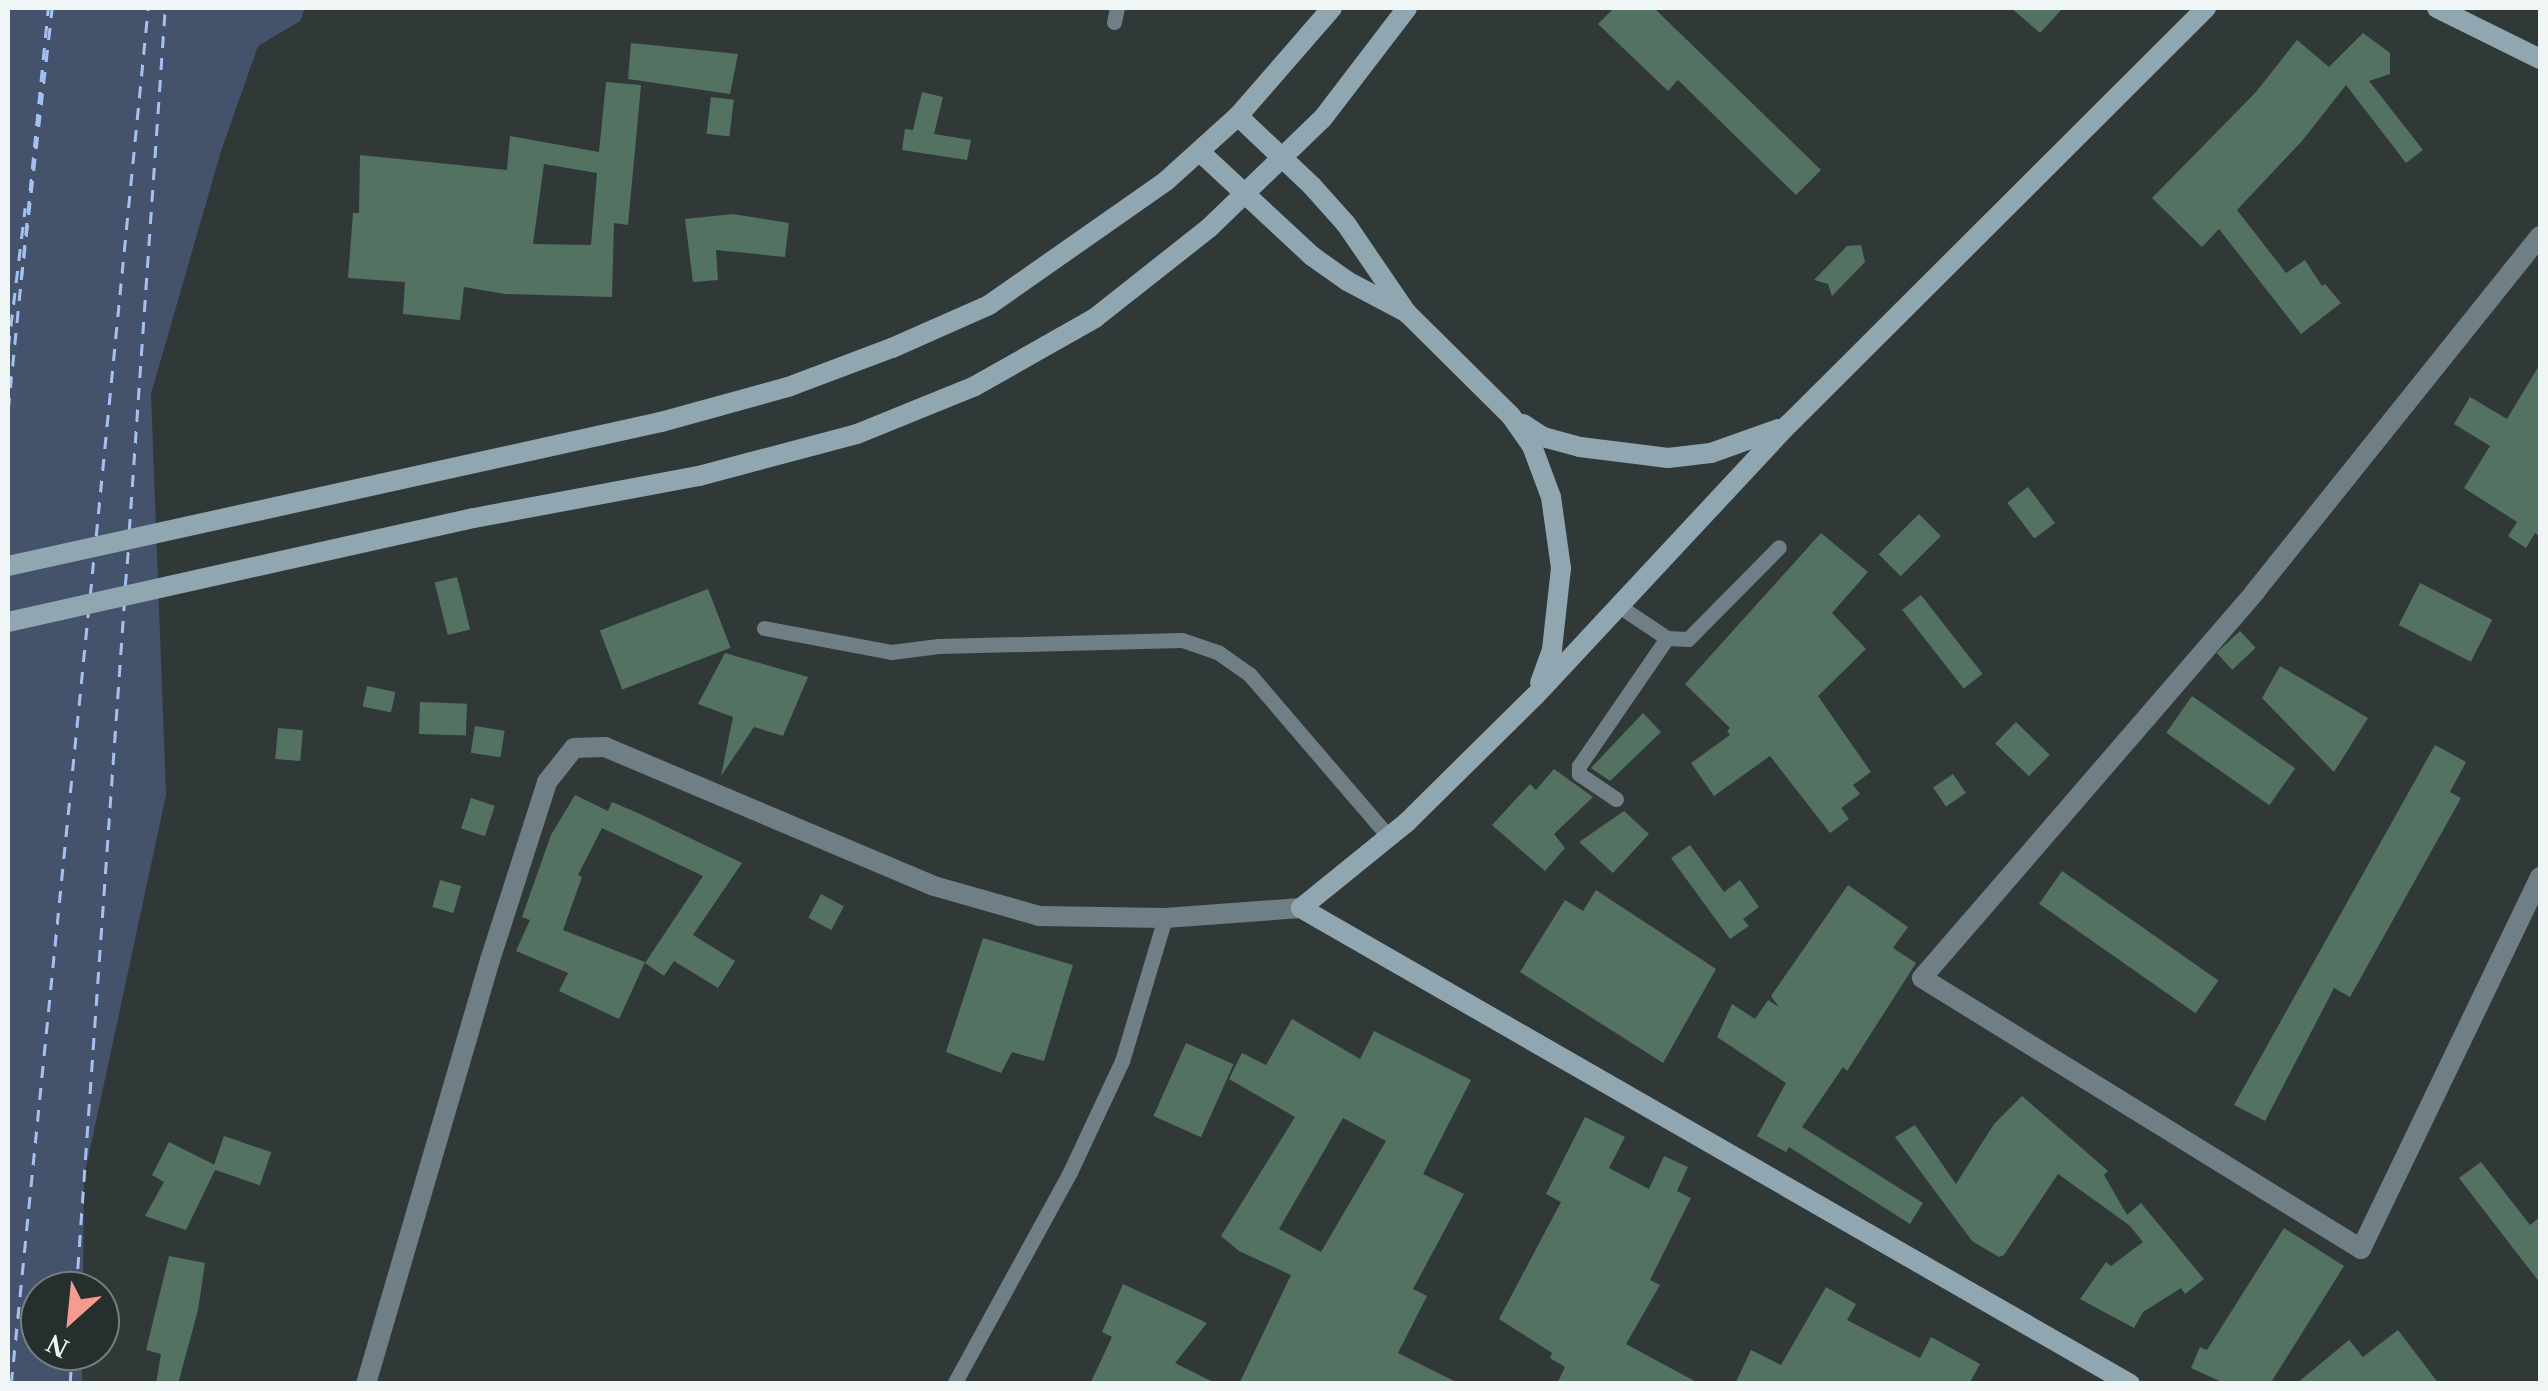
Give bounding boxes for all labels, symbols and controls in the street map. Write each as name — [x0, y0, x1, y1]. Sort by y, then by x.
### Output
north arrow — [20, 1271, 120, 1371]
text: N — [41, 1328, 73, 1365]

